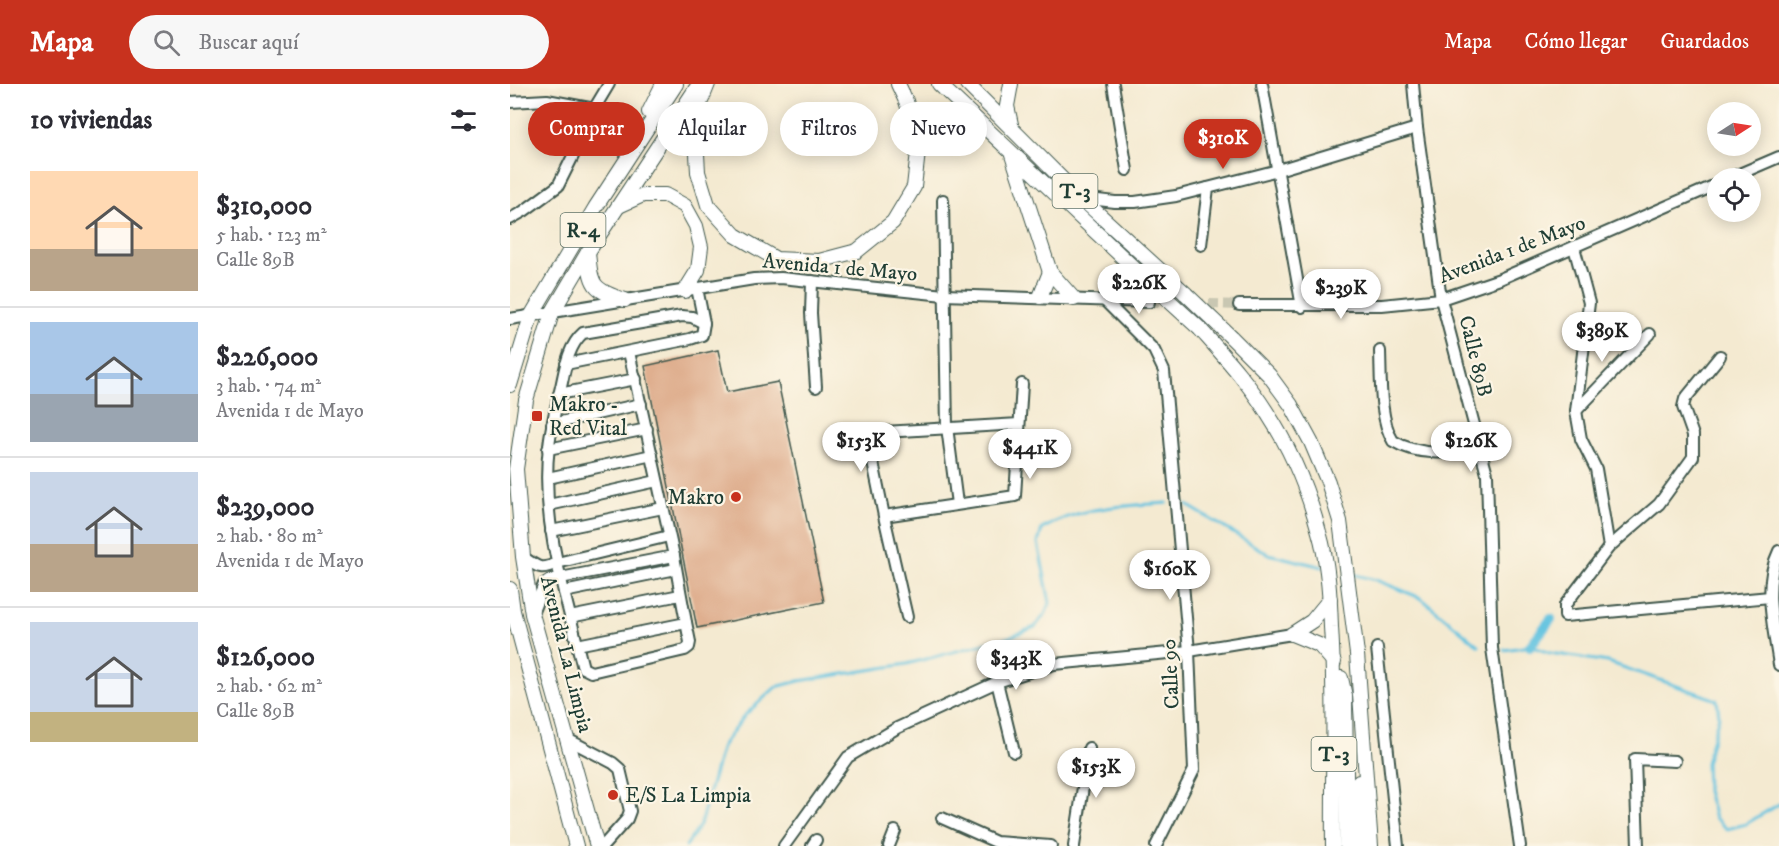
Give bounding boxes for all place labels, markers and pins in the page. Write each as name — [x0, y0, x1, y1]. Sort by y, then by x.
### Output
pin: $310K — [1181, 119, 1265, 170]
pin: $226K — [1097, 264, 1181, 315]
pin: $239K — [1299, 269, 1383, 320]
pin: $389K — [1560, 312, 1644, 363]
place label: Makro - Red Vital — [549, 392, 628, 442]
marker: Makro - Red Vital — [530, 409, 544, 423]
pin: $153K — [819, 422, 903, 473]
pin: $126K — [1429, 422, 1513, 473]
pin: $441K — [988, 429, 1072, 480]
place label: Makro — [667, 485, 724, 511]
marker: Makro — [729, 490, 743, 504]
pin: $160K — [1128, 550, 1212, 601]
pin: $343K — [974, 640, 1058, 691]
pin: $153K — [1054, 748, 1138, 799]
place label: E/S La Limpia — [625, 783, 751, 809]
marker: E/S La Limpia — [606, 788, 620, 802]

